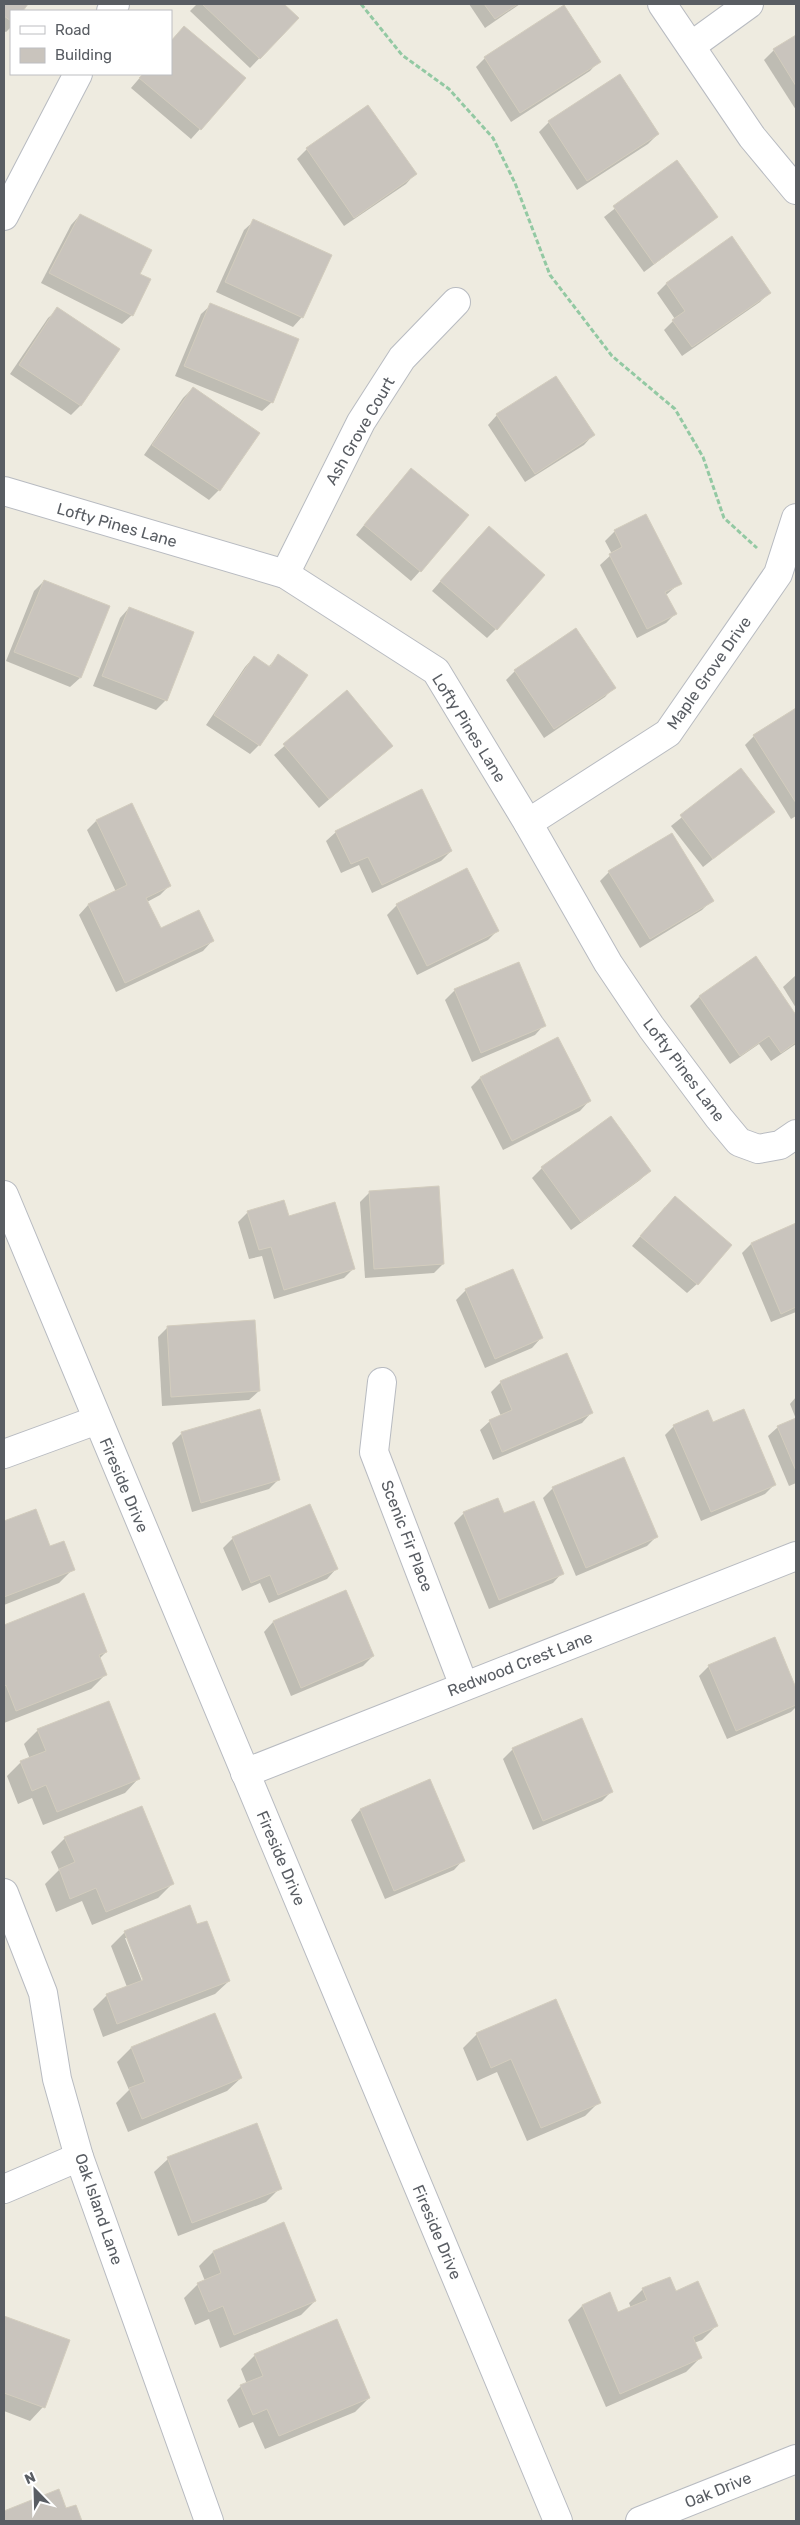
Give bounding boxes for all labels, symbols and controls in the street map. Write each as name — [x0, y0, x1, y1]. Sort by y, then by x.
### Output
legend — [10, 10, 172, 75]
text: Road — [55, 21, 91, 39]
text: Building — [55, 46, 112, 64]
street label: Ash Grove Court — [321, 374, 399, 488]
street label: Lofty Pines Lane — [55, 499, 179, 551]
street label: Maple Grove Drive — [663, 613, 755, 733]
street label: Lofty Pines Lane — [428, 670, 510, 786]
street label: Lofty Pines Lane — [639, 1015, 729, 1125]
street label: Fireside Drive — [96, 1435, 152, 1535]
street label: Scenic Fir Place — [377, 1478, 437, 1594]
street label: Redwood Crest Lane — [445, 1628, 595, 1700]
street label: Fireside Drive — [253, 1808, 309, 1908]
street label: Oak Island Lane — [71, 2151, 127, 2267]
street label: Fireside Drive — [409, 2182, 465, 2282]
north arrow — [10, 2465, 60, 2515]
street label: Oak Drive — [682, 2468, 754, 2512]
text: N — [22, 2469, 38, 2488]

